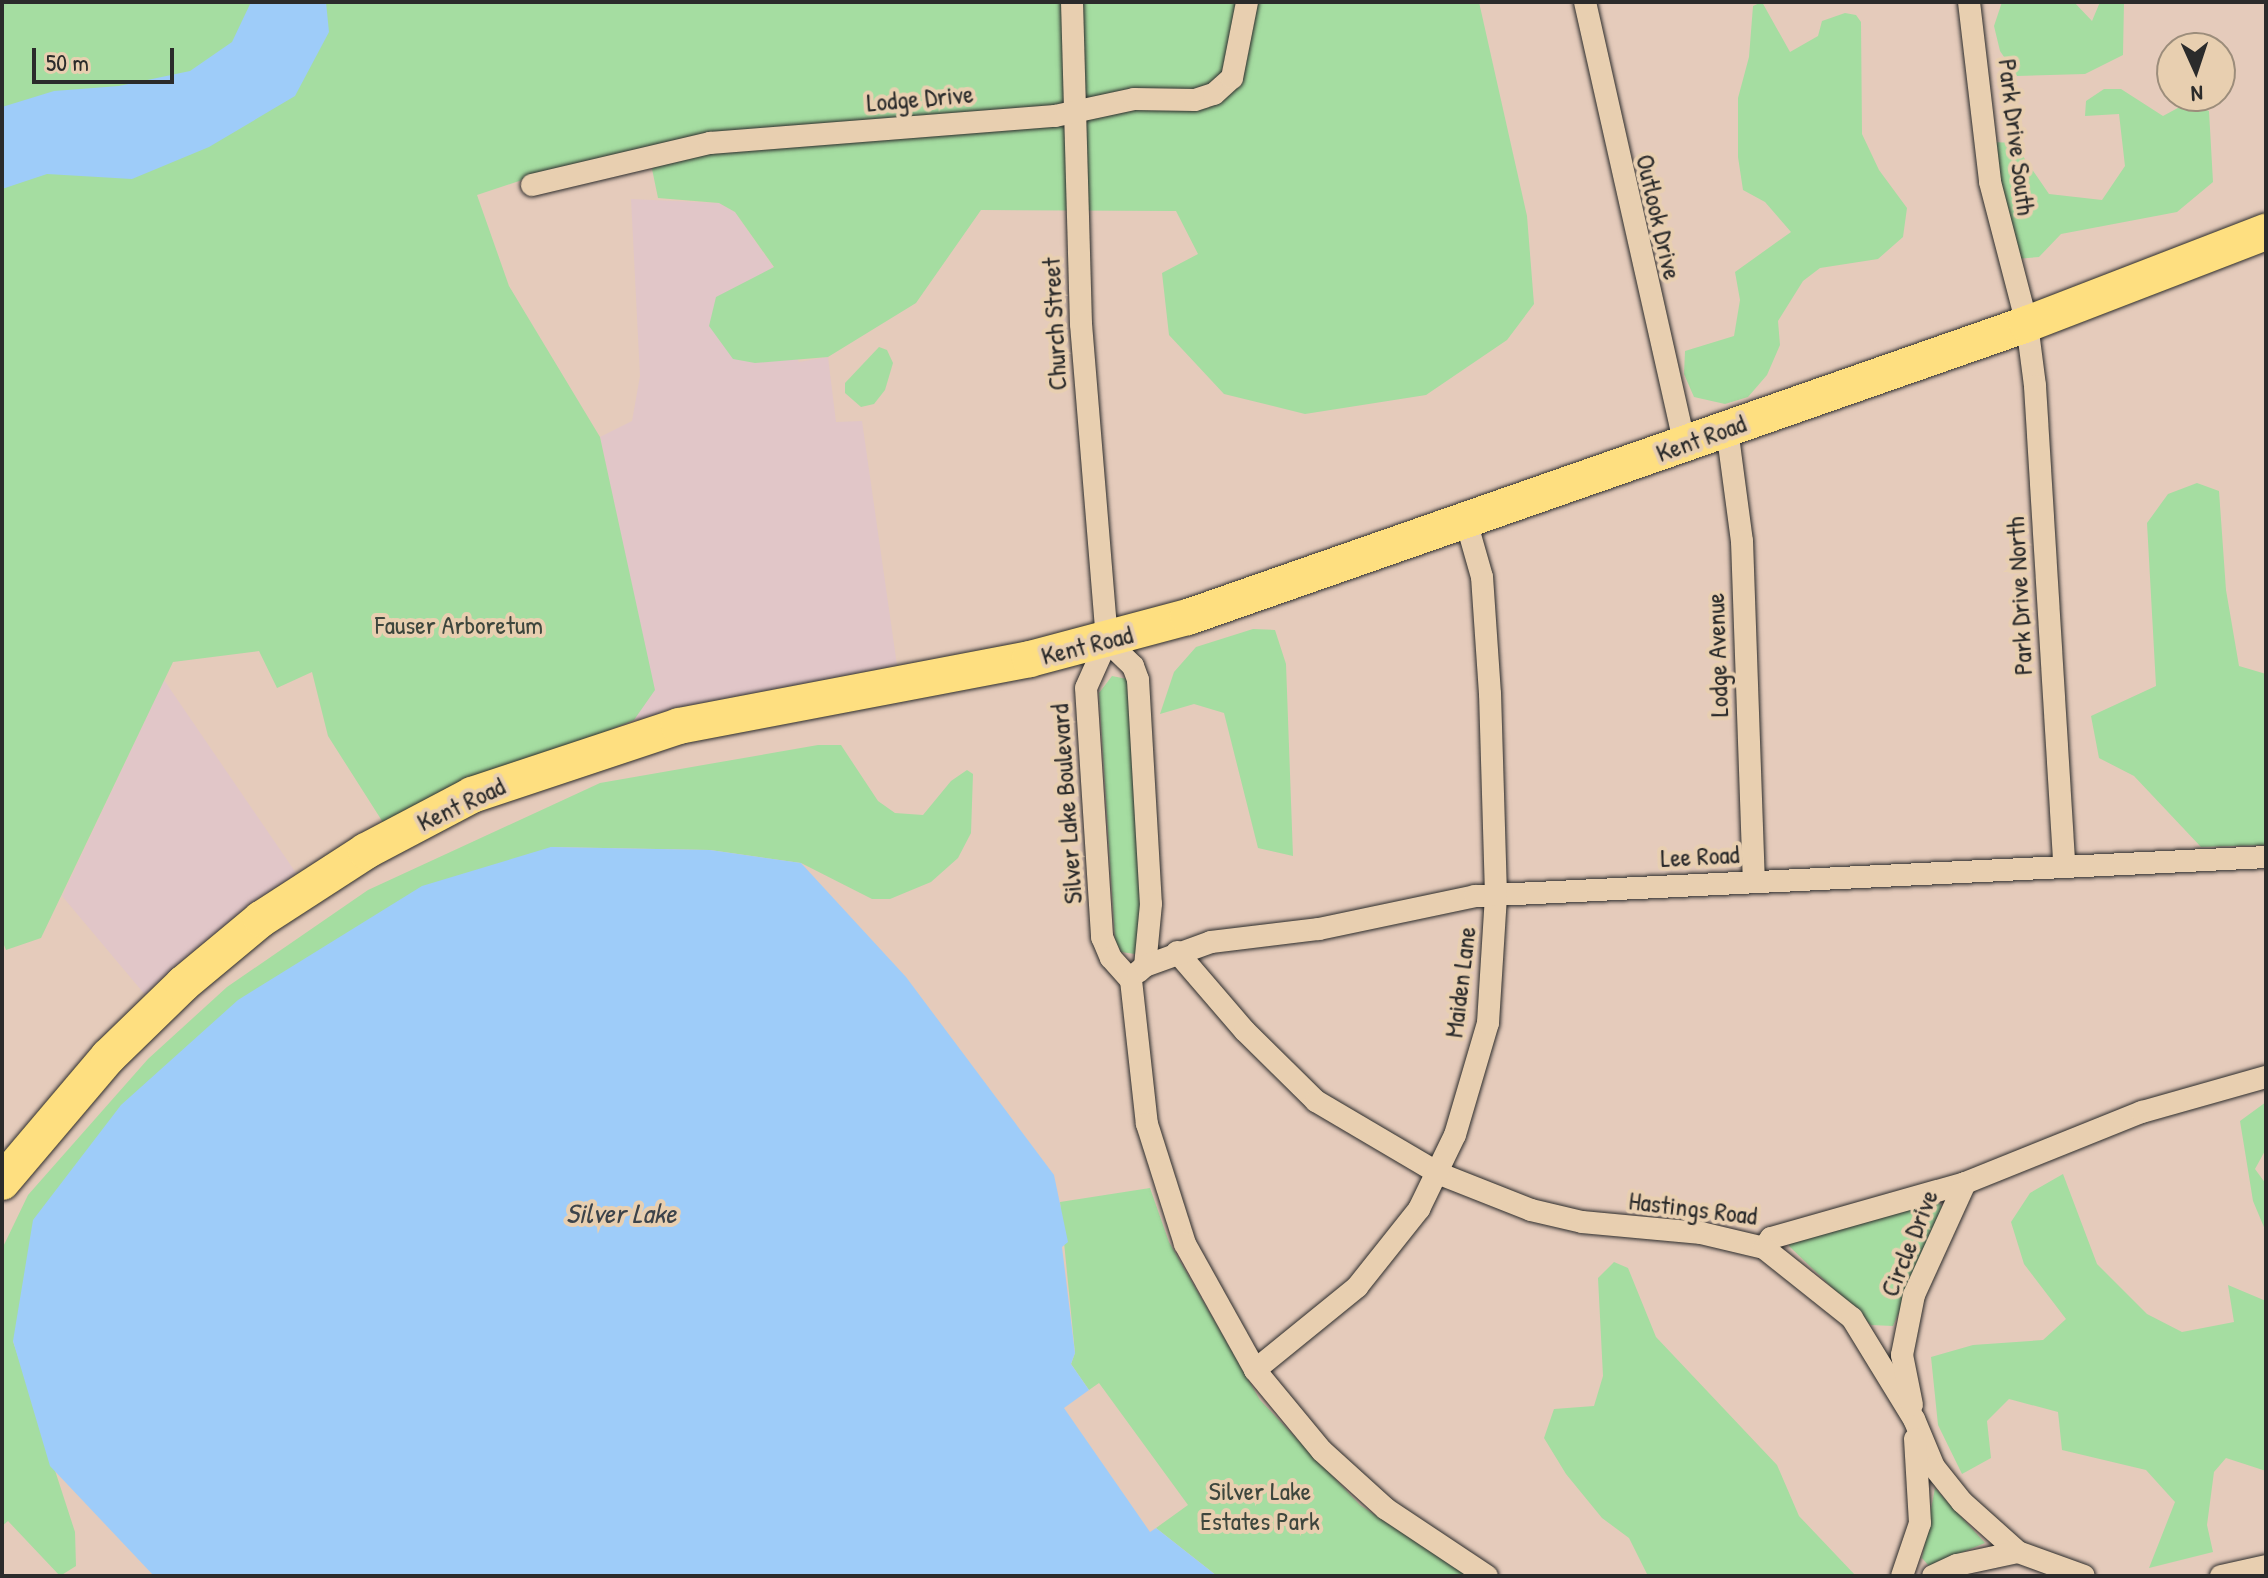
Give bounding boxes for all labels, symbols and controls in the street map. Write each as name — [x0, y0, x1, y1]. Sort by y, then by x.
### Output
scale bar — [36, 32, 178, 82]
north arrow — [2156, 32, 2236, 112]
text: 50 m — [46, 46, 89, 78]
street label: Park Drive South — [1992, 57, 2042, 217]
street label: Lodge Drive — [865, 78, 975, 118]
text: N — [2191, 79, 2204, 109]
street label: Outlook Drive — [1629, 151, 1689, 283]
street label: Church Street — [1035, 257, 1073, 391]
street label: Kent Road — [1652, 407, 1750, 469]
street label: Park Drive North — [1999, 516, 2039, 676]
street label: Lodge Avenue — [1699, 592, 1735, 718]
park label: Fauser Arboretum — [375, 609, 543, 641]
street label: Kent Road — [1038, 619, 1136, 671]
street label: Silver Lake Boulevard — [1043, 703, 1089, 905]
street label: Kent Road — [412, 770, 510, 838]
street label: Lee Road — [1660, 838, 1740, 874]
street label: Maiden Lane — [1438, 925, 1482, 1039]
street label: Hastings Road — [1627, 1185, 1759, 1231]
street label: Circle Drive — [1873, 1185, 1945, 1301]
water label: Silver Lake — [566, 1196, 676, 1230]
park label: Silver Lake Estates Park — [1200, 1475, 1320, 1536]

